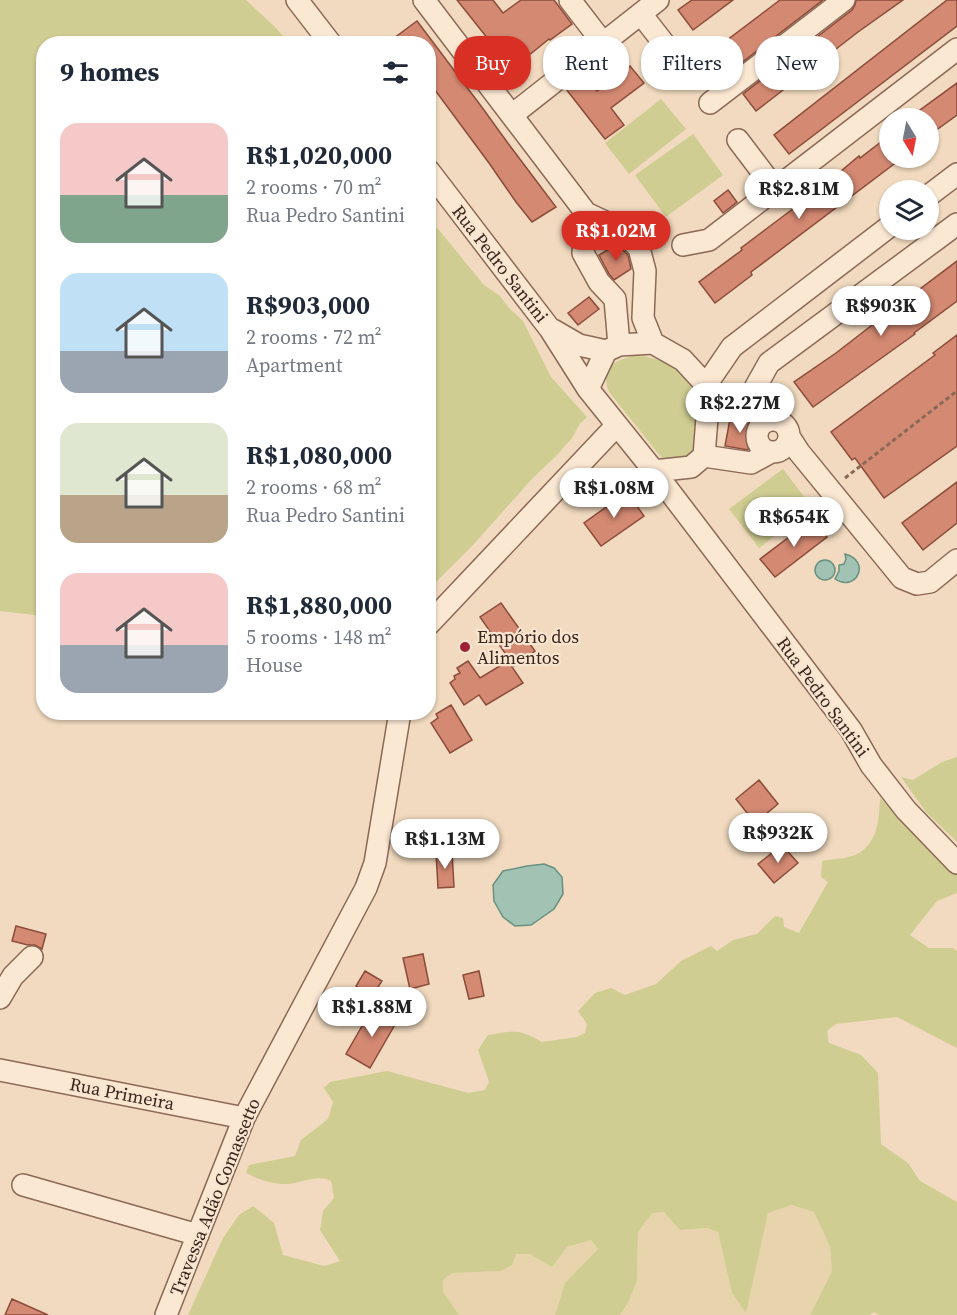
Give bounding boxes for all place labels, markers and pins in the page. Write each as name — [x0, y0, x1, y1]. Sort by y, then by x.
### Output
pin: R$2.81M — [744, 169, 854, 220]
pin: R$1.02M — [561, 211, 671, 262]
pin: R$903K — [832, 286, 930, 337]
pin: R$2.27M — [685, 383, 795, 434]
pin: R$1.08M — [559, 468, 669, 519]
pin: R$654K — [745, 497, 843, 548]
place label: Empório dos Alimentos — [477, 624, 579, 670]
marker: Empório dos Alimentos — [458, 640, 472, 654]
pin: R$932K — [729, 813, 827, 864]
pin: R$1.13M — [390, 819, 500, 870]
pin: R$1.88M — [317, 987, 427, 1038]

